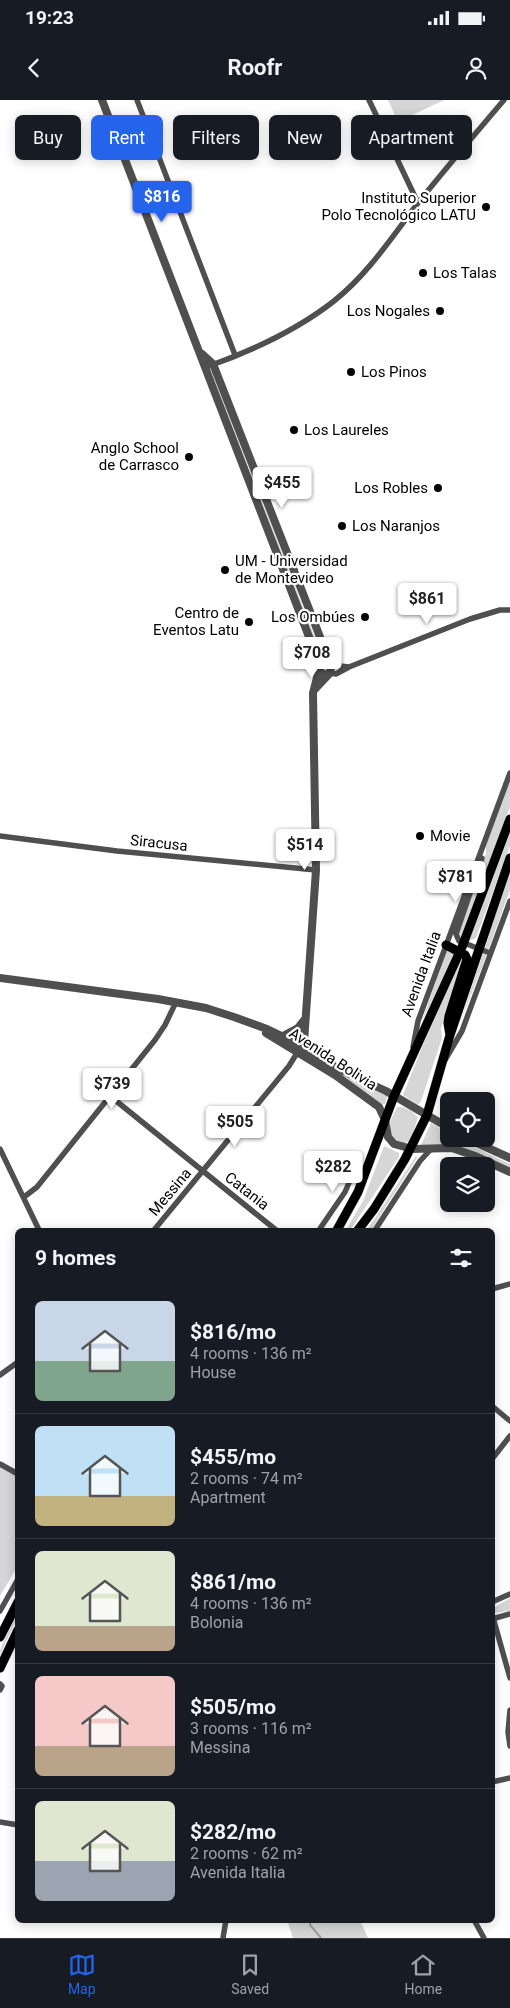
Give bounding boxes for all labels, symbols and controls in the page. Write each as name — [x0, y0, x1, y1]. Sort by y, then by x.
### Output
text: 19:23 — [25, 6, 74, 29]
icon: back — [20, 54, 48, 82]
icon: person — [462, 54, 490, 82]
text: Roofr — [228, 55, 282, 80]
chip: Buy — [15, 115, 81, 160]
chip: Rent — [91, 115, 163, 160]
chip: Filters — [173, 115, 259, 160]
chip: New — [269, 115, 341, 160]
chip: Apartment — [351, 115, 472, 160]
pin: $816 — [132, 180, 192, 223]
text: $816 — [144, 187, 180, 206]
place label: Instituto Superior Polo Tecnológico LATU — [321, 189, 476, 224]
marker: Instituto Superior Polo Tecnológico LATU — [480, 201, 492, 213]
place label: Los Talas — [433, 264, 497, 282]
marker: Los Talas — [417, 267, 429, 279]
place label: Los Nogales — [347, 302, 430, 320]
marker: Los Nogales — [434, 305, 446, 317]
place label: Los Pinos — [361, 363, 427, 381]
marker: Los Pinos — [345, 366, 357, 378]
place label: Los Laureles — [304, 421, 389, 439]
marker: Los Laureles — [288, 424, 300, 436]
place label: Anglo School de Carrasco — [91, 439, 179, 474]
marker: Anglo School de Carrasco — [183, 451, 195, 463]
pin: $455 — [252, 466, 312, 509]
text: $455 — [264, 473, 300, 492]
place label: Los Robles — [354, 479, 428, 497]
marker: Los Robles — [432, 482, 444, 494]
place label: Los Naranjos — [352, 517, 440, 535]
marker: Los Naranjos — [336, 520, 348, 532]
place label: UM - Universidad de Montevideo — [235, 552, 348, 587]
marker: UM - Universidad de Montevideo — [219, 564, 231, 576]
pin: $861 — [397, 582, 457, 625]
text: $861 — [409, 589, 445, 608]
place label: Centro de Eventos Latu — [153, 604, 239, 639]
place label: Los Ombúes — [271, 608, 355, 626]
marker: Los Ombúes — [359, 611, 371, 623]
marker: Centro de Eventos Latu — [243, 616, 255, 628]
pin: $708 — [282, 636, 342, 679]
text: $708 — [294, 643, 330, 662]
place label: Movie — [430, 827, 470, 845]
pin: $514 — [275, 828, 335, 871]
marker: Movie — [414, 830, 426, 842]
street label: Siracusa — [129, 831, 189, 855]
text: $514 — [287, 835, 323, 854]
pin: $781 — [426, 860, 486, 903]
text: $781 — [438, 867, 474, 886]
street label: Avenida Italia — [397, 929, 445, 1019]
street label: Avenida Bolivia — [286, 1024, 380, 1094]
pin: $739 — [82, 1068, 142, 1110]
text: $739 — [94, 1074, 130, 1093]
map controls — [440, 1092, 495, 1212]
button: locate — [440, 1092, 495, 1147]
pin: $505 — [205, 1106, 265, 1148]
text: $505 — [217, 1112, 253, 1131]
pin: $282 — [303, 1150, 363, 1193]
text: $282 — [315, 1157, 351, 1176]
button: layers — [440, 1157, 495, 1212]
street label: Messina — [145, 1165, 195, 1219]
street label: Catania — [221, 1168, 273, 1214]
icon: filters — [447, 1244, 475, 1272]
text: 9 homes — [35, 1246, 116, 1270]
text: $816/mo — [190, 1320, 276, 1344]
icon: home — [75, 1321, 135, 1381]
text: 4 rooms · 136 m² — [190, 1344, 312, 1363]
text: House — [190, 1363, 236, 1382]
text: $455/mo — [190, 1445, 276, 1469]
icon: home — [75, 1446, 135, 1506]
text: 2 rooms · 74 m² — [190, 1469, 303, 1488]
text: Apartment — [190, 1488, 266, 1507]
text: $861/mo — [190, 1570, 276, 1594]
icon: home — [75, 1571, 135, 1631]
text: 4 rooms · 136 m² — [190, 1594, 312, 1613]
text: Bolonia — [190, 1613, 244, 1632]
text: $505/mo — [190, 1695, 276, 1719]
icon: home — [75, 1696, 135, 1756]
text: 3 rooms · 116 m² — [190, 1719, 312, 1738]
text: Messina — [190, 1738, 250, 1757]
text: $282/mo — [190, 1820, 276, 1844]
icon: home — [75, 1821, 135, 1881]
text: 2 rooms · 62 m² — [190, 1844, 303, 1863]
text: Avenida Italia — [190, 1863, 285, 1882]
tab: Map — [68, 1951, 96, 1997]
tab: Saved — [231, 1951, 269, 1997]
tab: Home — [405, 1951, 442, 1997]

